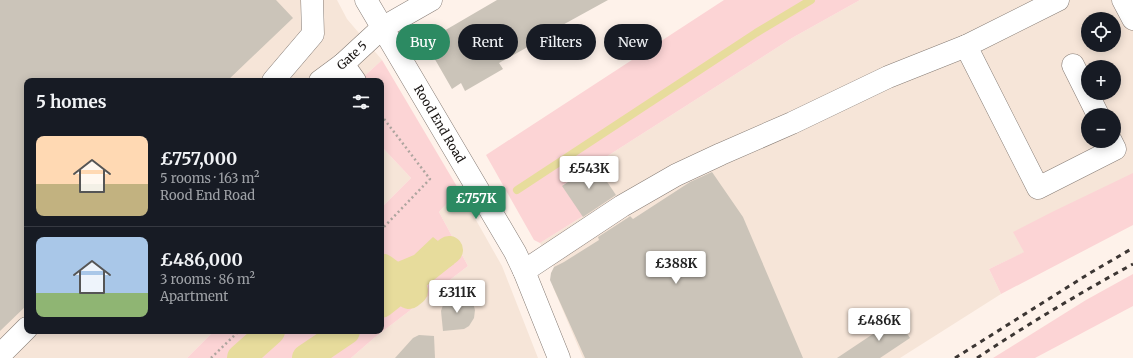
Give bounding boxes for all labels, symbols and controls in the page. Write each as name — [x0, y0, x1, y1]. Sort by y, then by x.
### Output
map controls — [1081, 12, 1121, 148]
button: locate — [1081, 12, 1121, 52]
chip: Buy — [396, 24, 450, 60]
chip: Rent — [458, 24, 518, 60]
chip: Filters — [526, 24, 596, 60]
chip: New — [604, 24, 662, 60]
street label: Gate 5 — [334, 38, 370, 73]
button: + — [1081, 60, 1121, 100]
street label: Rood End Road — [411, 82, 469, 165]
text: 5 homes — [36, 91, 107, 113]
icon: filters — [350, 91, 372, 113]
button: − — [1081, 108, 1121, 148]
text: £757,000 — [160, 148, 237, 170]
icon: home — [68, 152, 116, 200]
pin: £543K — [561, 156, 617, 190]
text: £543K — [569, 160, 609, 177]
text: 5 rooms · 163 m² — [160, 170, 259, 187]
pin: £757K — [448, 186, 504, 220]
text: Rood End Road — [160, 187, 255, 204]
text: £757K — [456, 190, 496, 207]
text: £486,000 — [160, 249, 243, 271]
pin: £388K — [648, 251, 704, 285]
icon: home — [68, 253, 116, 301]
text: £388K — [655, 255, 697, 272]
text: 3 rooms · 86 m² — [160, 271, 255, 288]
pin: £311K — [429, 280, 485, 314]
text: £311K — [438, 284, 476, 301]
text: Apartment — [160, 288, 228, 305]
pin: £486K — [851, 308, 907, 342]
text: £486K — [857, 312, 901, 329]

